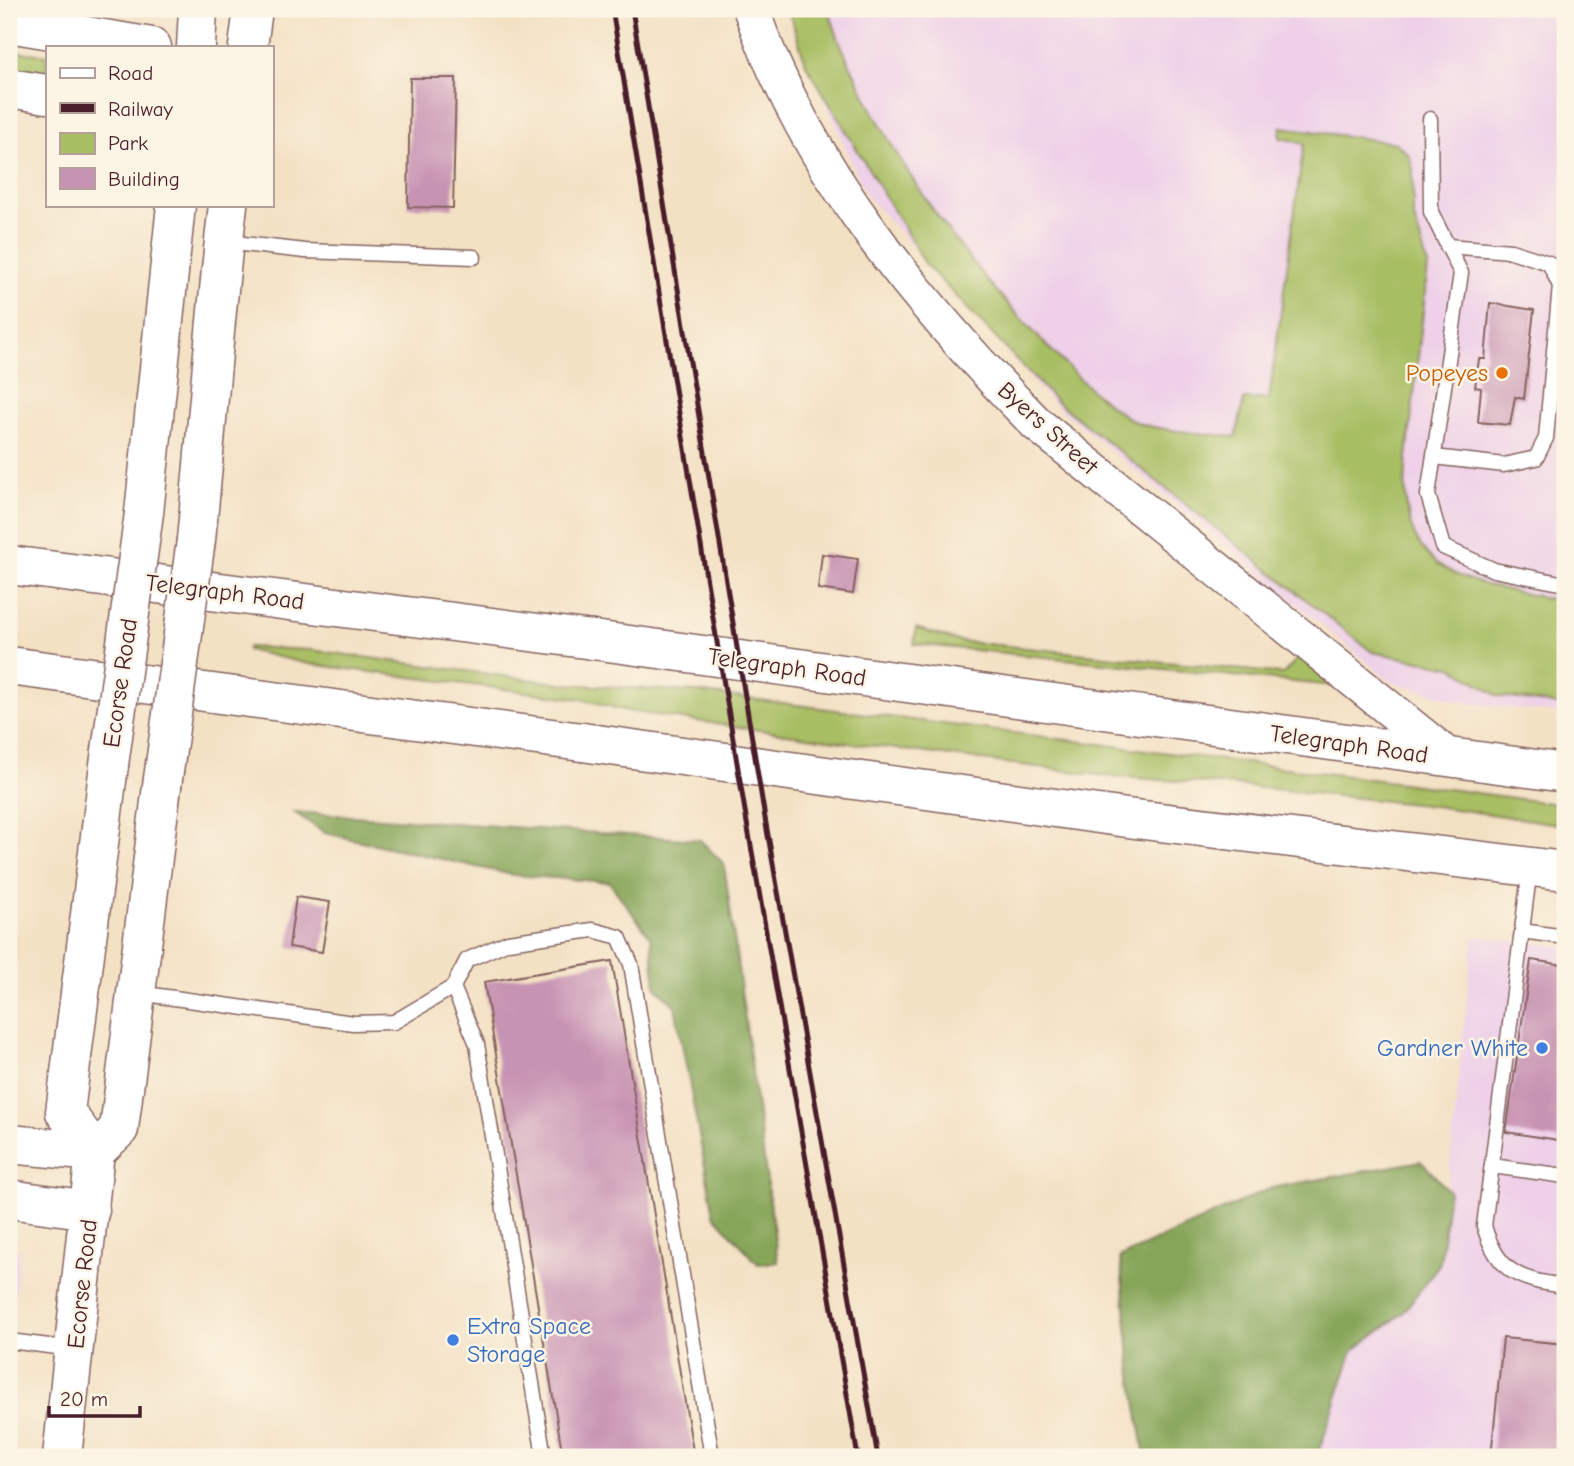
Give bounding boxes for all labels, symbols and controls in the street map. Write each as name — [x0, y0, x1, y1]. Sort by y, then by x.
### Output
legend — [46, 46, 273, 206]
text: Road — [108, 61, 153, 85]
text: Railway — [108, 97, 173, 121]
text: Park — [108, 131, 148, 155]
text: Building — [108, 167, 180, 191]
place label: Popeyes — [1406, 359, 1488, 387]
marker: Popeyes — [1494, 365, 1510, 381]
street label: Byers Street — [992, 376, 1105, 481]
street label: Telegraph Road — [144, 568, 306, 616]
street label: Ecorse Road — [97, 617, 143, 749]
street label: Telegraph Road — [706, 642, 868, 692]
street label: Telegraph Road — [1268, 719, 1430, 769]
place label: Gardner White — [1377, 1034, 1528, 1062]
marker: Gardner White — [1534, 1040, 1550, 1056]
street label: Ecorse Road — [61, 1218, 103, 1350]
place label: Extra Space Storage — [467, 1312, 591, 1368]
marker: Extra Space Storage — [445, 1332, 461, 1348]
scale bar — [49, 1375, 140, 1419]
text: 20 m — [60, 1387, 108, 1411]

